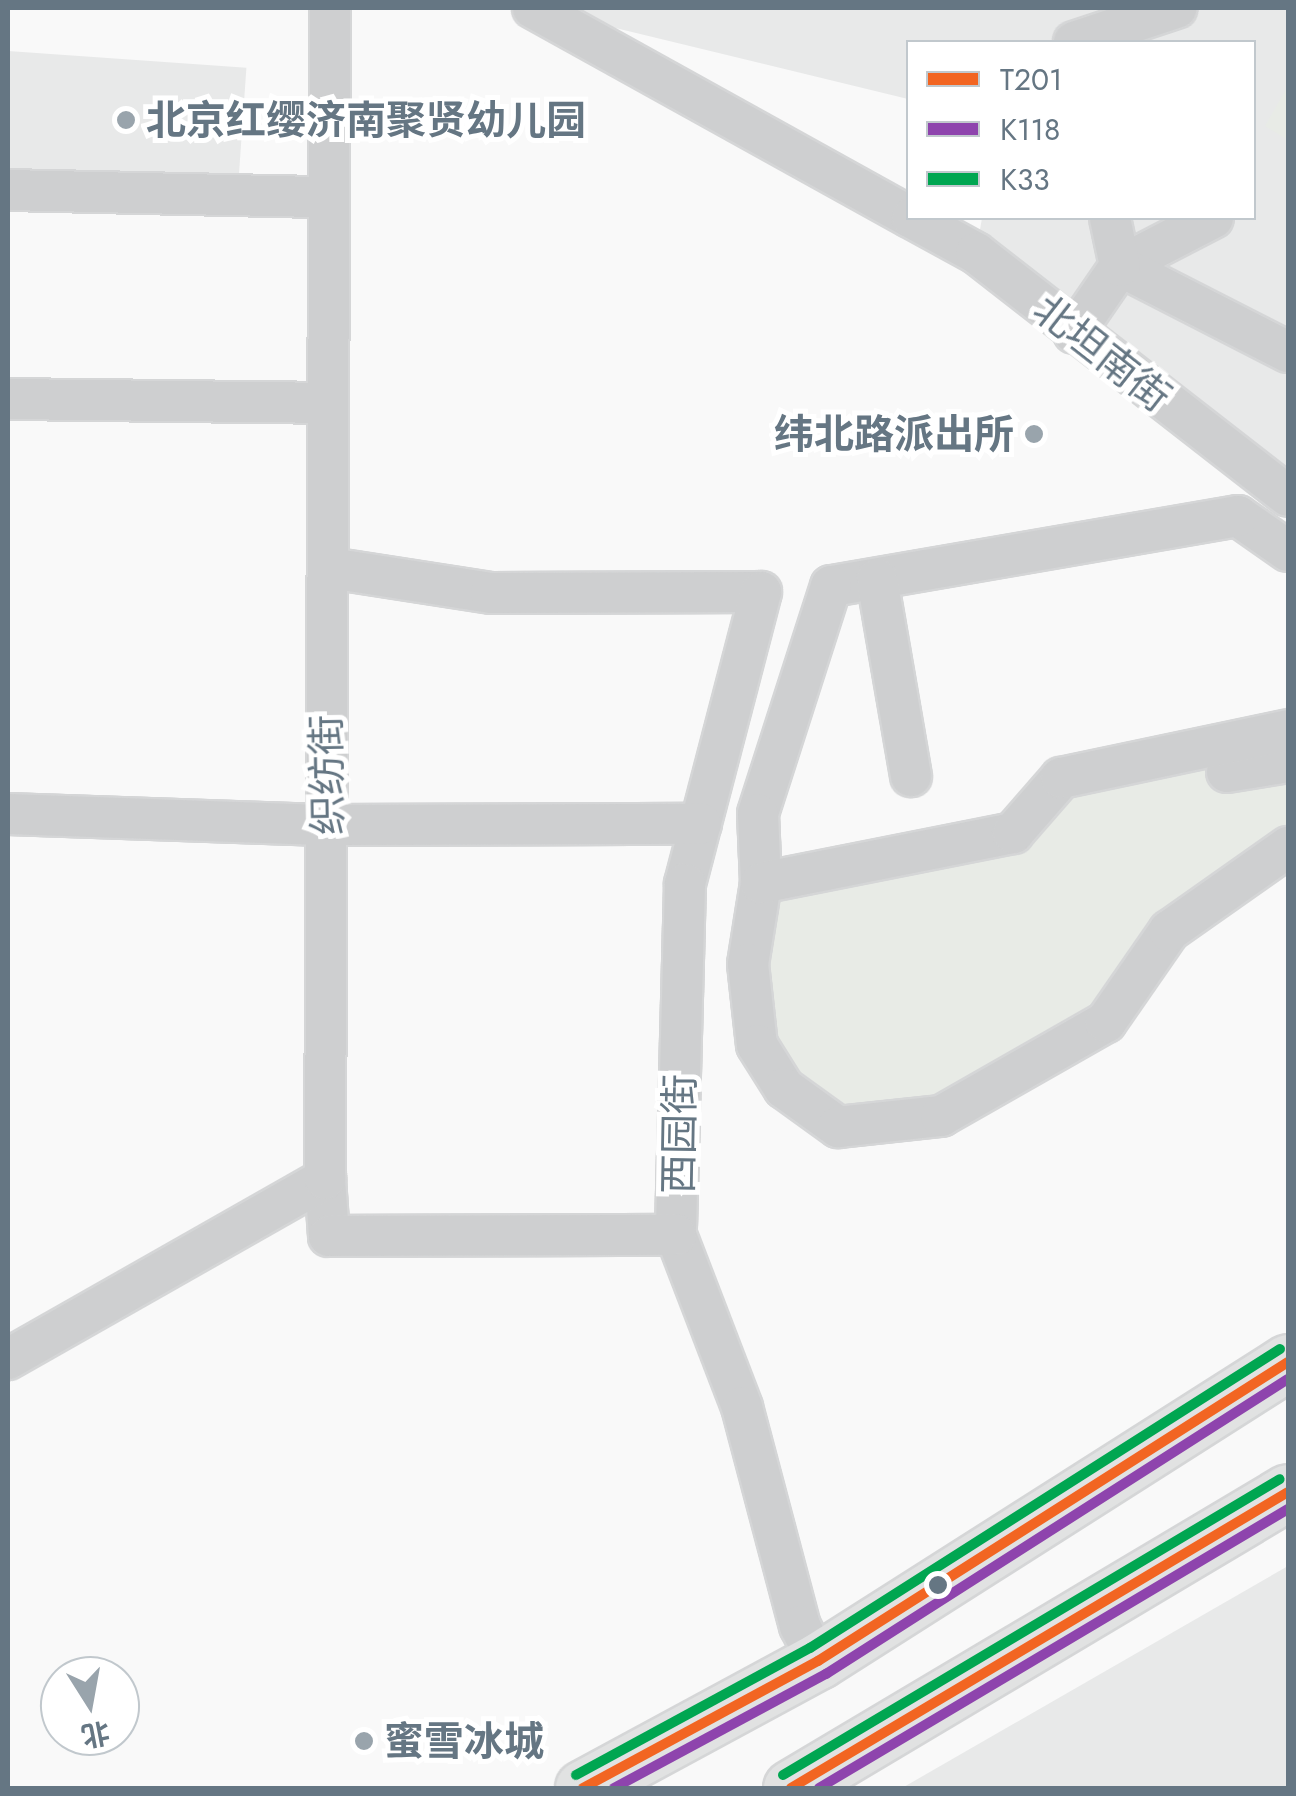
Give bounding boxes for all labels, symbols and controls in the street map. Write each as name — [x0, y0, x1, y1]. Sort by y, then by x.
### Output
legend — [906, 40, 1256, 220]
text: T201 — [1000, 58, 1063, 101]
place label: 北京红缨济南聚贤幼儿园 — [146, 96, 586, 144]
text: K118 — [1000, 108, 1060, 151]
marker: 北京红缨济南聚贤幼儿园 — [115, 109, 137, 131]
text: K33 — [1000, 158, 1050, 201]
street label: 北坦南街 — [1024, 285, 1180, 421]
place label: 纬北路派出所 — [774, 410, 1014, 458]
marker: 纬北路派出所 — [1023, 423, 1045, 445]
street label: 织纺街 — [302, 715, 352, 835]
street label: 西园街 — [654, 1074, 704, 1194]
unlabelled marker — [928, 1575, 948, 1595]
north arrow — [40, 1656, 140, 1756]
text: 北 — [78, 1711, 113, 1757]
place label: 蜜雪冰城 — [384, 1717, 544, 1765]
marker: 蜜雪冰城 — [353, 1730, 375, 1752]

